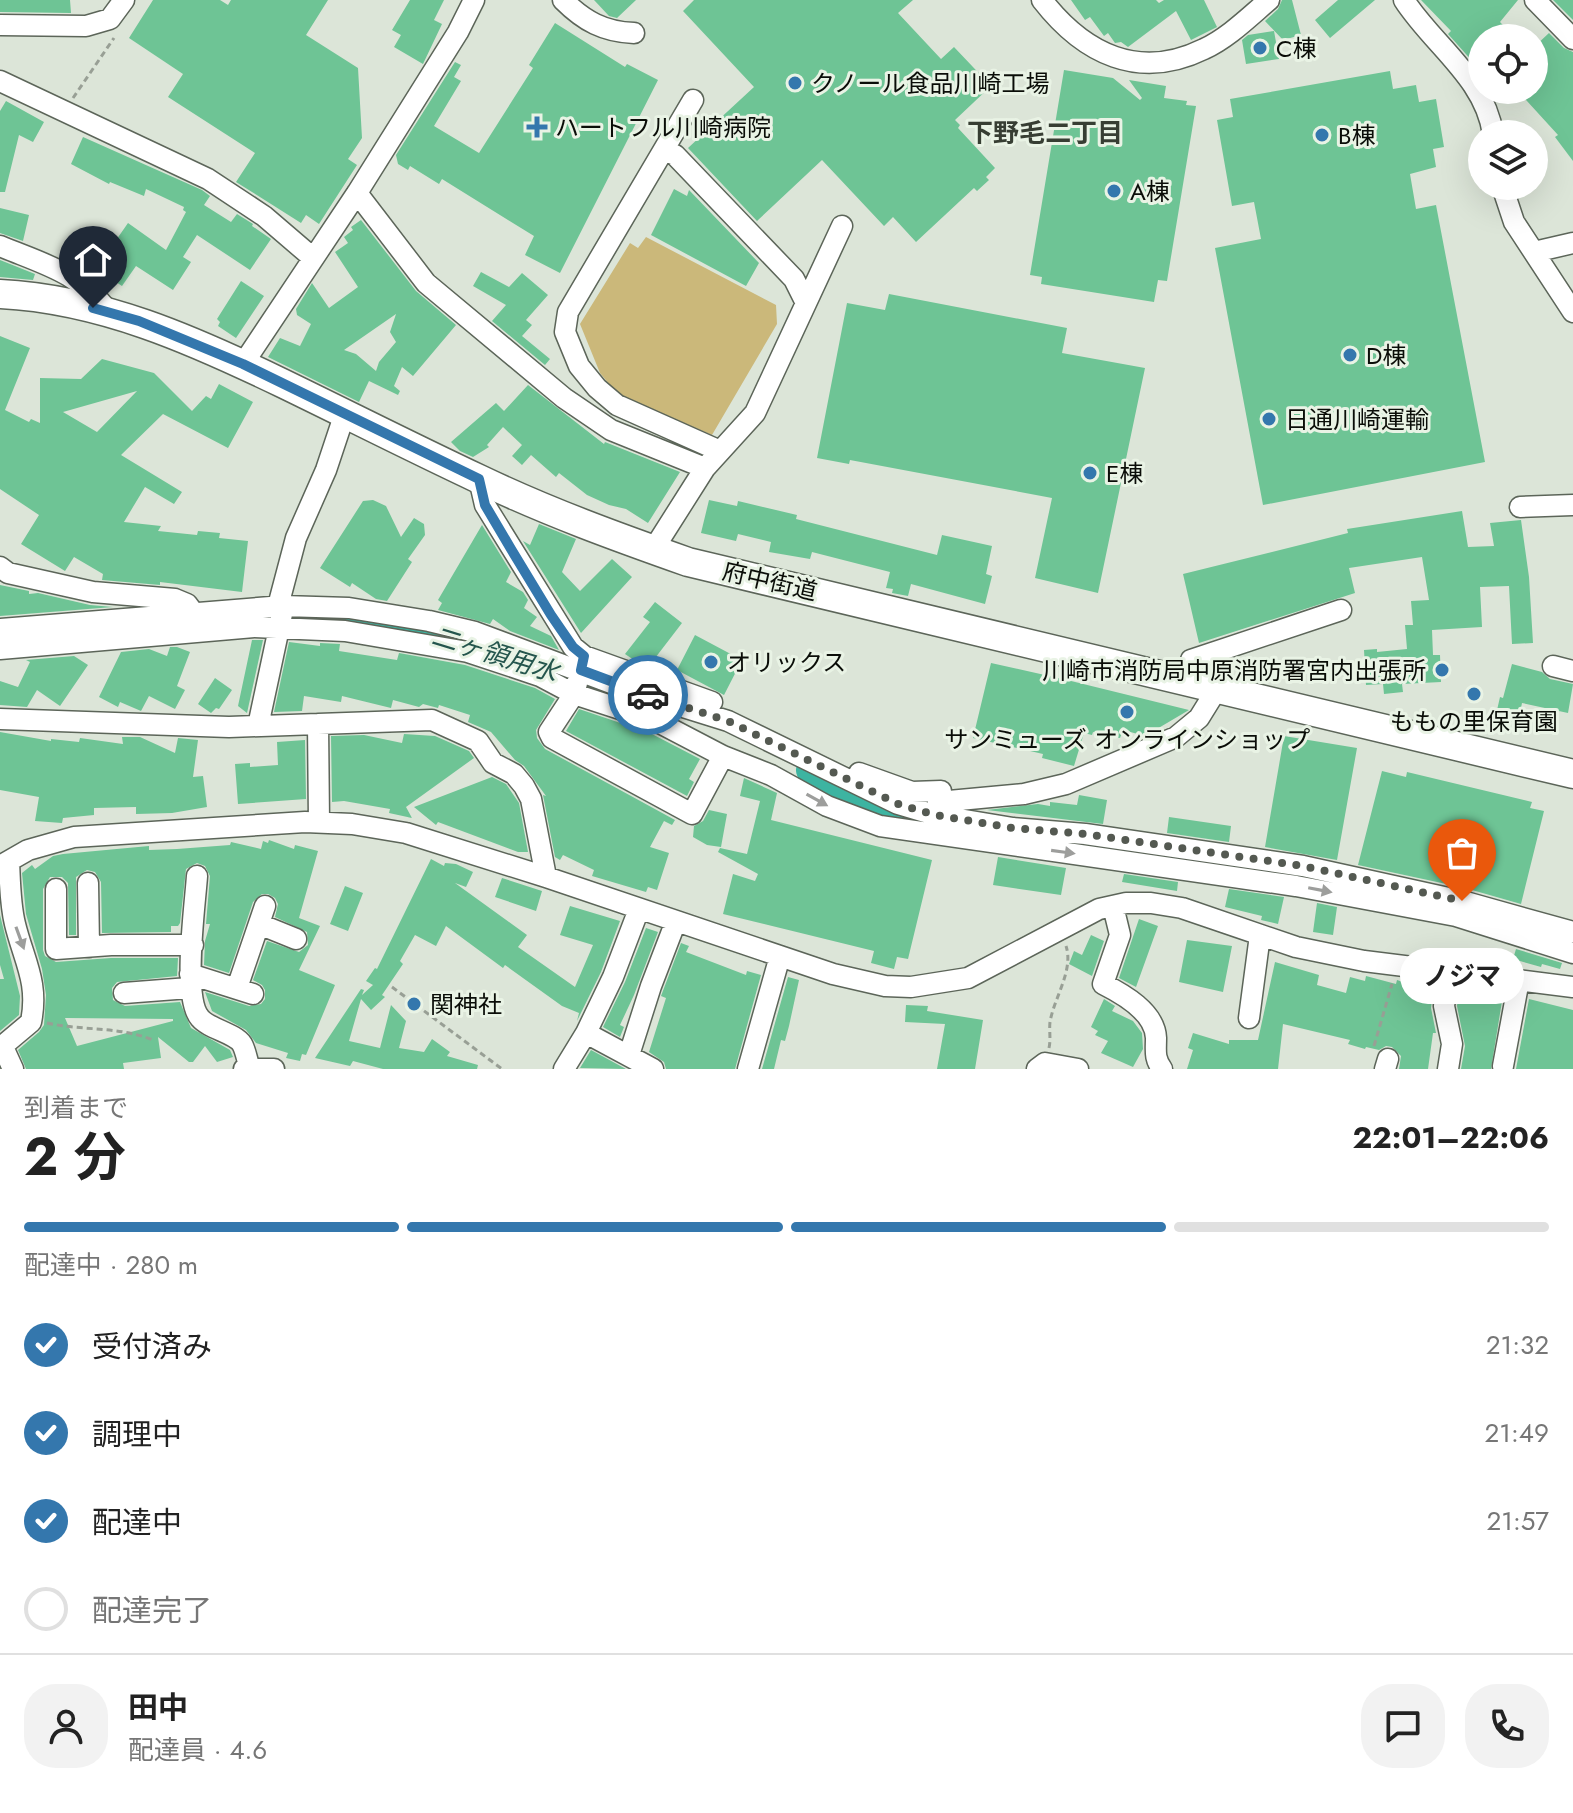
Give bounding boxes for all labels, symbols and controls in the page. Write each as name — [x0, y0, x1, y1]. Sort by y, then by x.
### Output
map controls — [1468, 24, 1548, 200]
button: locate — [1468, 24, 1548, 104]
place label: C棟 — [1276, 31, 1316, 66]
marker: C棟 — [1251, 39, 1269, 57]
place label: クノール食品川崎工場 — [811, 66, 1050, 101]
marker: クノール食品川崎工場 — [786, 74, 804, 92]
place label: ハートフル川崎病院 — [555, 110, 771, 145]
district label: 下野毛二丁目 — [967, 114, 1123, 152]
marker: ハートフル川崎病院 — [526, 116, 548, 138]
place label: B棟 — [1338, 118, 1375, 153]
button: layers — [1468, 120, 1548, 200]
marker: B棟 — [1313, 126, 1331, 144]
place label: A棟 — [1130, 174, 1170, 209]
marker: A棟 — [1105, 182, 1123, 200]
pin — [59, 226, 127, 308]
icon: home — [71, 238, 115, 282]
place label: D棟 — [1366, 338, 1406, 373]
marker: D棟 — [1341, 346, 1359, 364]
place label: 日通川崎運輸 — [1285, 402, 1429, 437]
marker: 日通川崎運輸 — [1260, 410, 1278, 428]
place label: E棟 — [1106, 456, 1143, 491]
marker: E棟 — [1081, 464, 1099, 482]
street label: 府中街道 — [719, 553, 821, 609]
water label: 二ヶ領用水 — [427, 617, 566, 692]
place label: オリックス — [727, 645, 846, 680]
marker: オリックス — [702, 653, 720, 671]
place label: 川崎市消防局中原消防署宮内出張所 — [1042, 653, 1426, 688]
courier — [608, 655, 688, 735]
marker: 川崎市消防局中原消防署宮内出張所 — [1433, 661, 1451, 679]
icon: car — [626, 673, 670, 717]
marker: ももの里保育園 — [1465, 685, 1483, 703]
marker: サンミューズ オンラインショップ — [1118, 703, 1136, 721]
place label: ももの里保育園 — [1390, 704, 1558, 739]
place label: サンミューズ オンラインショップ — [944, 722, 1310, 757]
one-way arrow — [806, 793, 828, 807]
pin — [1428, 819, 1496, 901]
icon: bag — [1440, 831, 1484, 875]
one-way arrow — [1051, 846, 1076, 859]
one-way arrow — [1308, 885, 1333, 897]
one-way arrow — [14, 926, 27, 950]
callout: ノジマ — [1400, 949, 1524, 1005]
text: ノジマ — [1423, 957, 1501, 995]
place label: 関神社 — [430, 987, 502, 1022]
marker: 関神社 — [405, 995, 423, 1013]
text: 到着まで — [24, 1089, 128, 1127]
text: 22:01–22:06 — [1352, 1116, 1549, 1159]
text: 2 分 — [24, 1119, 126, 1195]
text: 配達中 · 280 m — [24, 1246, 198, 1284]
icon: check — [24, 1323, 68, 1367]
text: 受付済み — [92, 1325, 212, 1368]
text: 21:32 — [1486, 1326, 1549, 1364]
icon: check — [24, 1411, 68, 1455]
text: 調理中 — [92, 1413, 182, 1456]
text: 21:49 — [1485, 1414, 1549, 1452]
icon: check — [24, 1499, 68, 1543]
text: 配達中 — [92, 1501, 182, 1544]
text: 21:57 — [1486, 1502, 1549, 1540]
text: 配達完了 — [92, 1589, 212, 1632]
button: person — [24, 1684, 108, 1768]
button: chat — [1361, 1684, 1445, 1768]
button: phone — [1465, 1684, 1549, 1768]
text: 田中 — [128, 1686, 188, 1729]
text: 配達員 · 4.6 — [128, 1731, 267, 1769]

